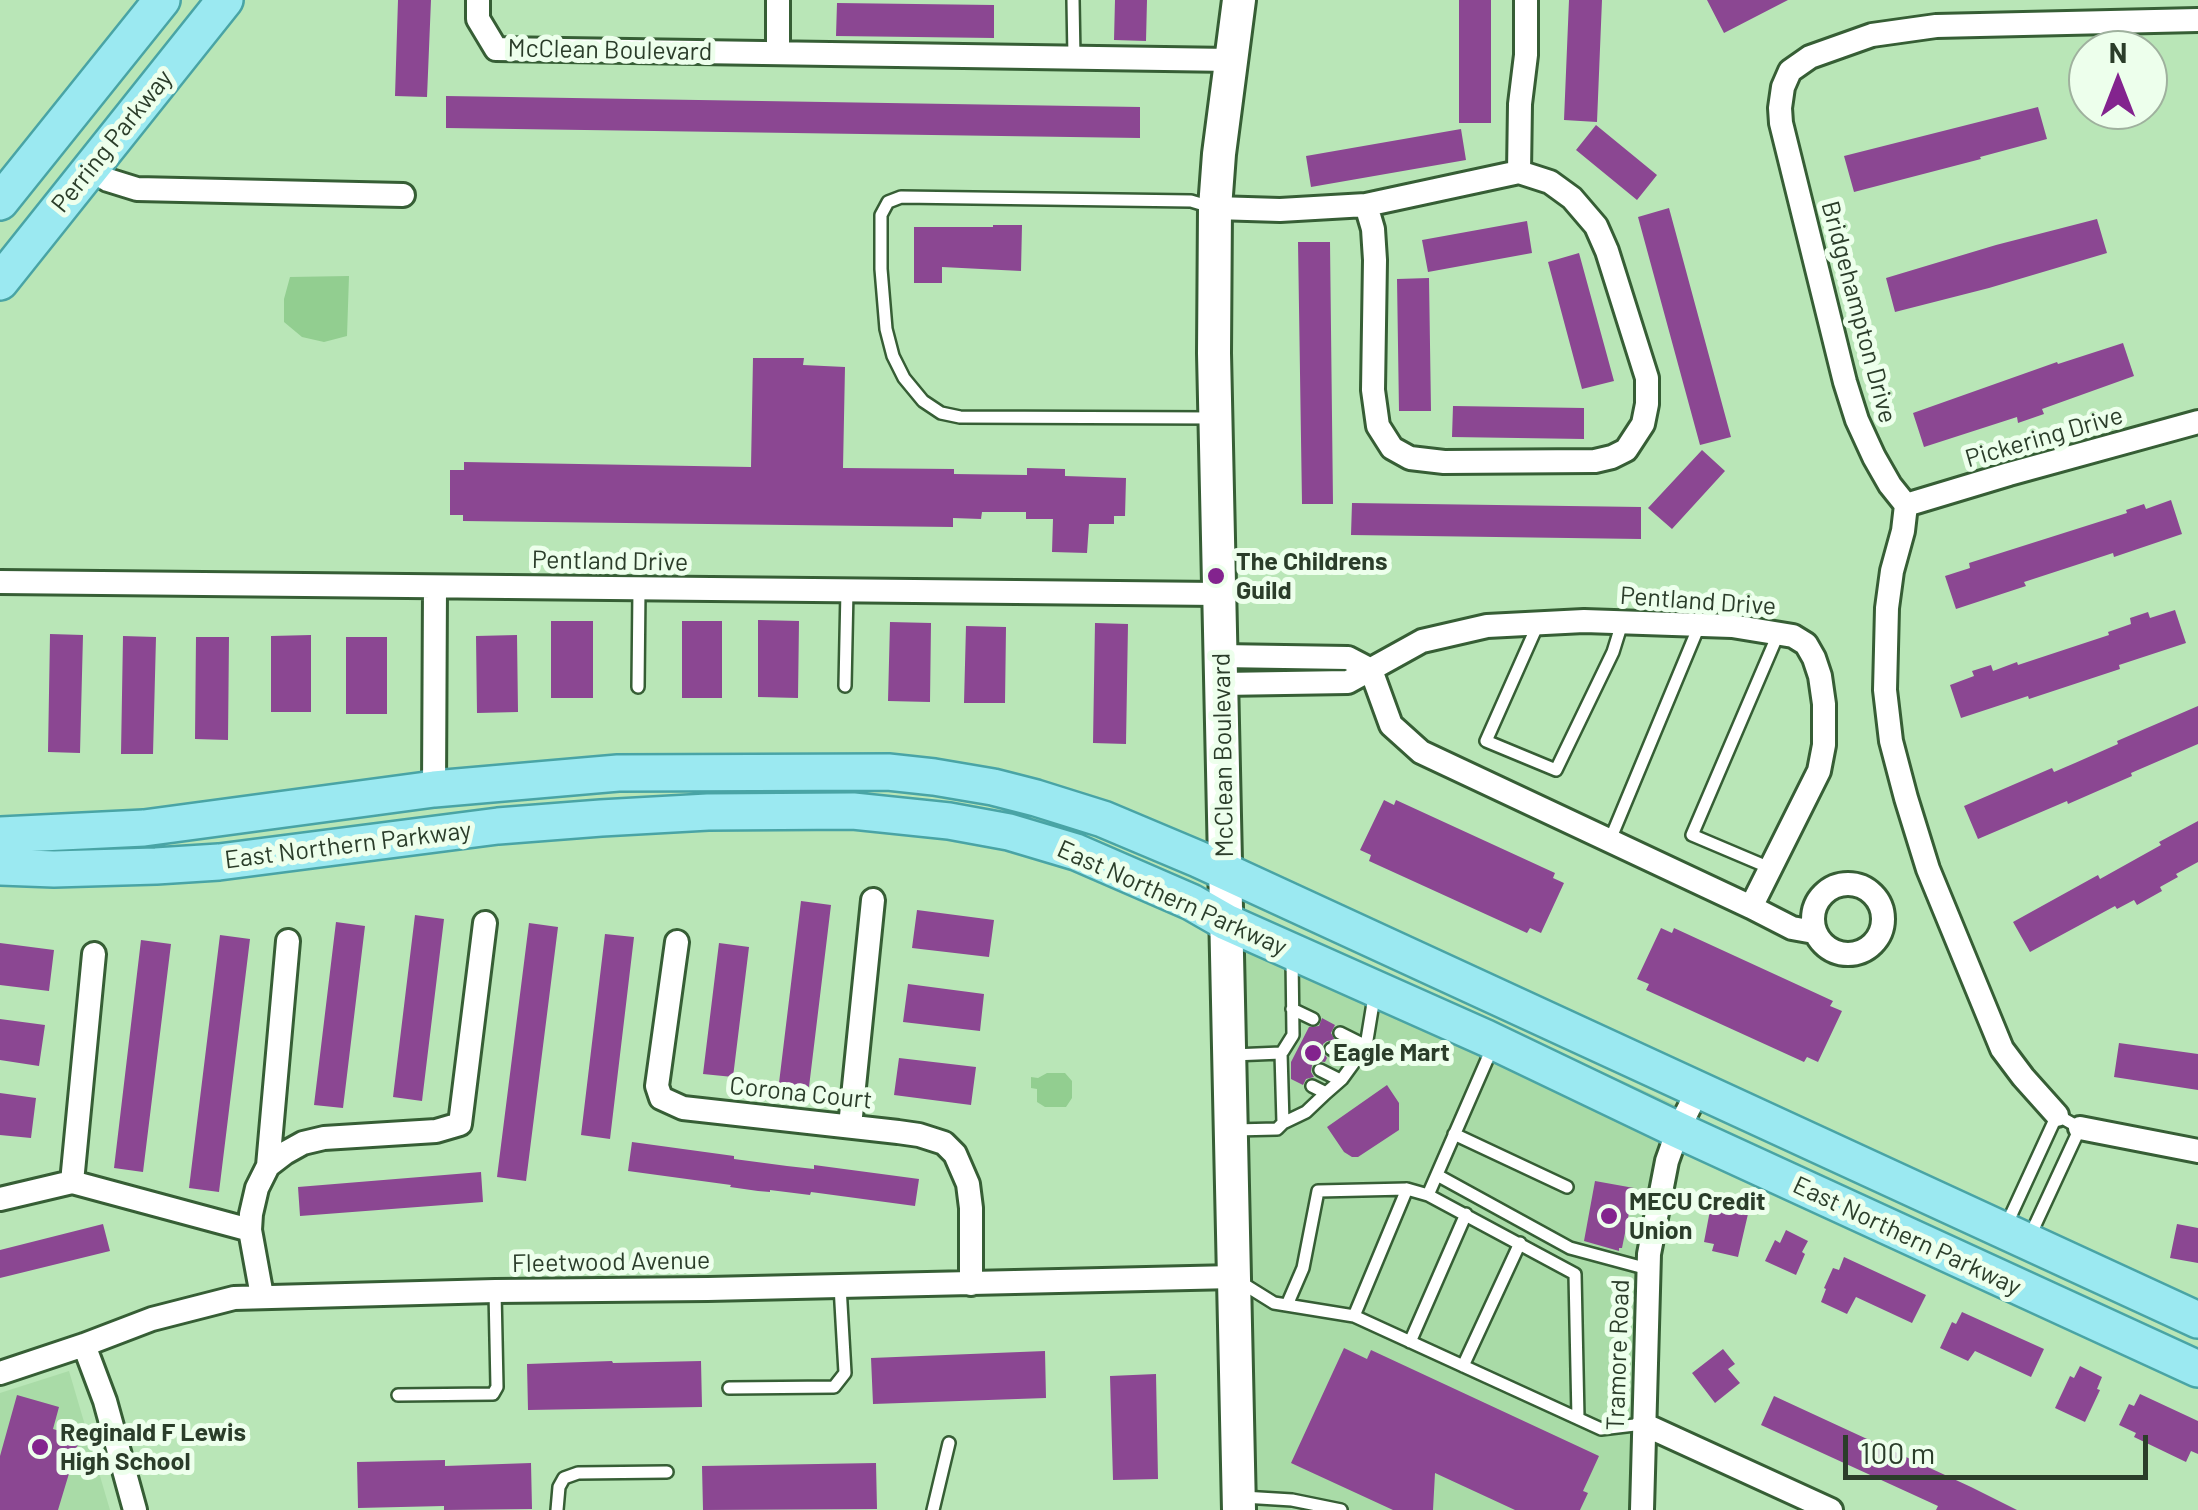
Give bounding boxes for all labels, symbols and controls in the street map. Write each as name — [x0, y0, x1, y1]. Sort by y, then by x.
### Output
north arrow — [2068, 30, 2168, 130]
street label: McClean Boulevard — [507, 33, 713, 67]
text: N — [2109, 35, 2127, 69]
street label: Perring Parkway — [45, 64, 179, 218]
street label: Bridgehampton Drive — [1815, 198, 1903, 426]
street label: Pickering Drive — [1962, 400, 2126, 474]
street label: Pentland Drive — [532, 545, 688, 577]
place label: The Childrens Guild — [1236, 547, 1387, 606]
marker: The Childrens Guild — [1205, 565, 1227, 587]
street label: Pentland Drive — [1619, 581, 1777, 621]
street label: McClean Boulevard — [1206, 652, 1240, 858]
street label: East Northern Parkway — [223, 815, 473, 875]
street label: East Northern Parkway — [1052, 834, 1292, 962]
place label: Eagle Mart — [1333, 1038, 1450, 1068]
marker: Eagle Mart — [1302, 1042, 1324, 1064]
street label: Corona Court — [728, 1071, 874, 1115]
street label: East Northern Parkway — [1788, 1170, 2026, 1302]
place label: MECU Credit Union — [1629, 1187, 1766, 1246]
marker: MECU Credit Union — [1598, 1205, 1620, 1227]
street label: Fleetwood Avenue — [512, 1245, 710, 1279]
street label: Tramore Road — [1600, 1279, 1636, 1431]
scale bar — [1848, 1415, 2153, 1477]
place label: Reginald F Lewis High School — [60, 1418, 246, 1477]
text: 100 m — [1860, 1434, 1935, 1470]
marker: Reginald F Lewis High School — [29, 1436, 51, 1458]

